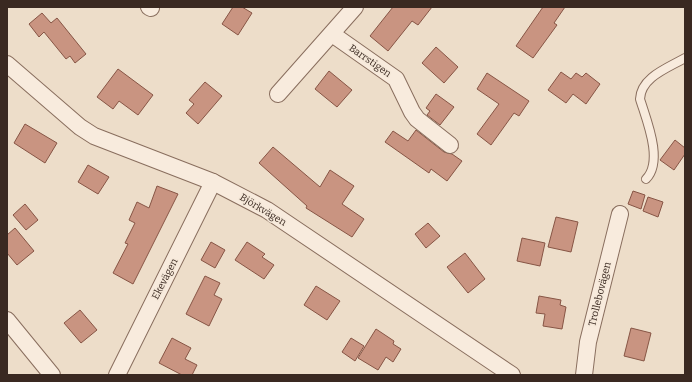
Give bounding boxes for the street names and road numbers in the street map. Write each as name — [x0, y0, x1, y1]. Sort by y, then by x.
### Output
street label: Barrstigen — [347, 42, 394, 80]
street label: Björkvägen — [237, 191, 289, 229]
street label: Ekevägen — [150, 256, 181, 302]
street label: Trollebovägen — [586, 260, 614, 327]

